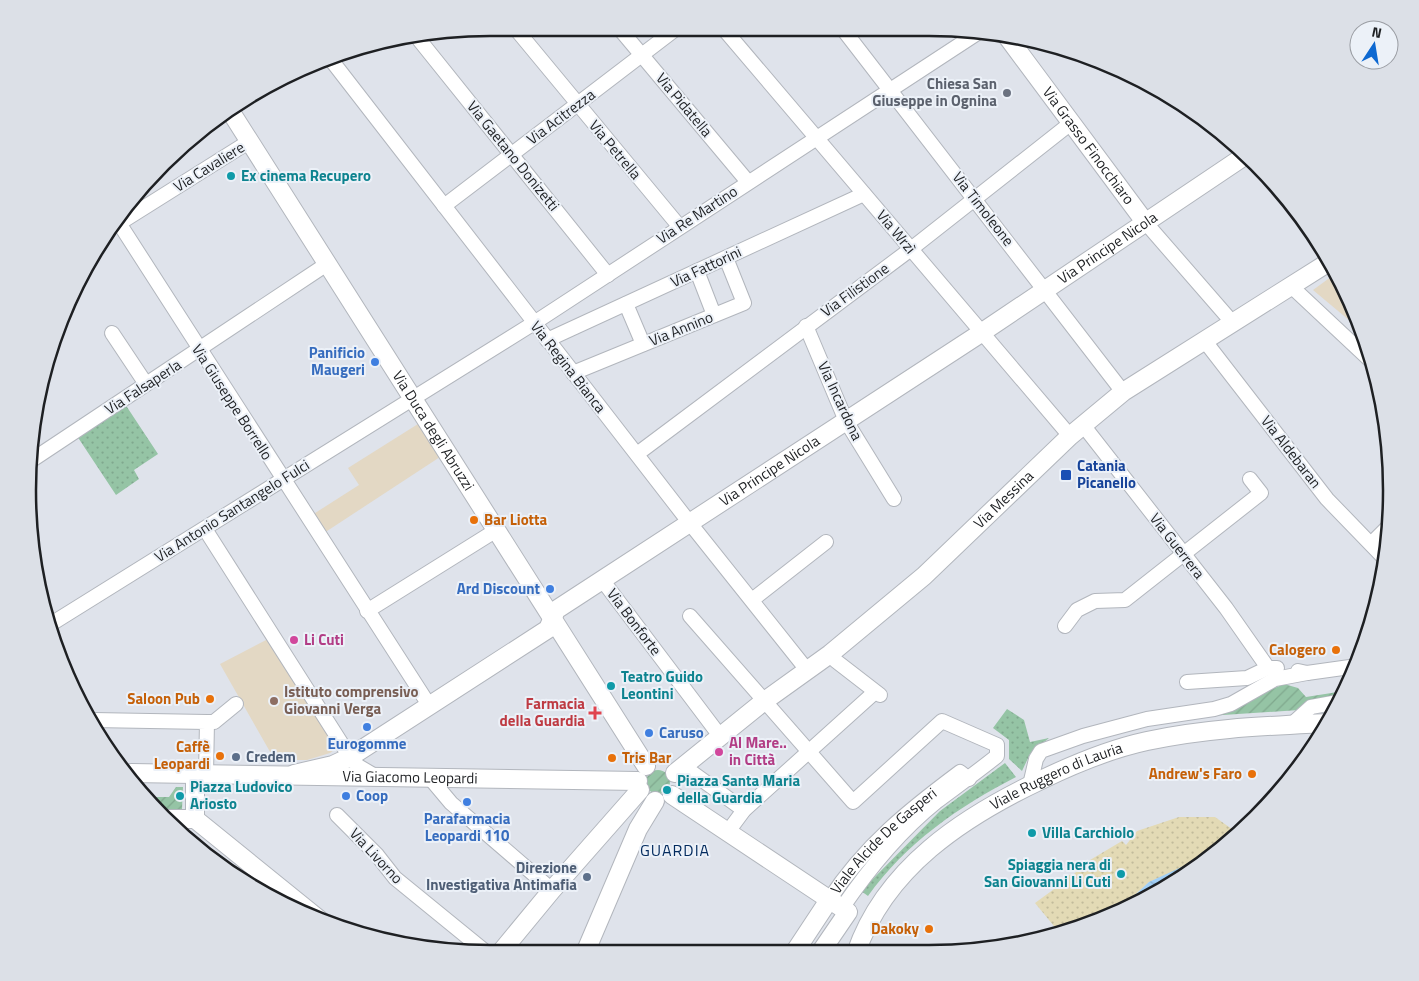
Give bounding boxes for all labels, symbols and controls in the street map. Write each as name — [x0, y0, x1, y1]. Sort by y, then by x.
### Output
north arrow — [1349, 20, 1399, 70]
text: N — [1370, 21, 1384, 43]
street label: Via Pidatella — [651, 68, 718, 142]
place label: Chiesa San Giuseppe in Ognina — [872, 72, 997, 112]
street label: Via Grasso Finocchiaro — [1037, 82, 1140, 209]
street label: Via Acitrezza — [522, 83, 600, 150]
marker: Chiesa San Giuseppe in Ognina — [1001, 87, 1013, 99]
street label: Via Gaetano Donizetti — [462, 96, 565, 216]
street label: Via Petrella — [584, 115, 647, 185]
street label: Via Cavaliere — [169, 136, 249, 198]
place label: Ex cinema Recupero — [241, 164, 371, 187]
street label: Via Timoleone — [947, 167, 1020, 251]
marker: Ex cinema Recupero — [225, 170, 237, 182]
street label: Via Re Martino — [652, 180, 742, 249]
street label: Via Wrzì — [871, 205, 922, 259]
street label: Via Principe Nicola — [1053, 205, 1162, 289]
street label: Via Fattorini — [666, 240, 745, 293]
street label: Via Filistione — [816, 257, 894, 322]
street label: Via Annino — [645, 305, 716, 352]
street label: Via Regina Bianca — [525, 316, 612, 418]
street label: Via Giuseppe Borrello — [186, 339, 279, 464]
place label: Panificio Maugeri — [309, 341, 365, 381]
street label: Via Falsaperla — [100, 353, 186, 420]
marker: Panificio Maugeri — [369, 356, 381, 368]
street label: Via Incardona — [812, 357, 869, 445]
street label: Via Duca degli Abruzzi — [387, 366, 480, 495]
street label: Via Aldebaran — [1256, 410, 1327, 493]
street label: Via Principe Nicola — [714, 429, 824, 512]
street label: Via Antonio Santangelo Fulci — [150, 453, 314, 568]
place label: Catania Picanello — [1077, 454, 1136, 494]
street label: Via Messina — [968, 464, 1039, 534]
marker: Catania Picanello — [1059, 468, 1073, 482]
place label: Bar Liotta — [484, 508, 548, 531]
street label: Via Guerrera — [1144, 508, 1211, 584]
marker: Bar Liotta — [468, 514, 480, 526]
place label: Ard Discount — [457, 577, 541, 600]
marker: Ard Discount — [544, 583, 556, 595]
street label: Via Bonforte — [601, 583, 667, 660]
place label: Li Cuti — [304, 628, 344, 651]
marker: Li Cuti — [288, 634, 300, 646]
place label: Calogero — [1269, 638, 1326, 661]
marker: Calogero — [1330, 644, 1342, 656]
place label: Teatro Guido Leontini — [621, 665, 703, 705]
place label: Istituto comprensivo Giovanni Verga — [284, 680, 418, 720]
marker: Teatro Guido Leontini — [605, 680, 617, 692]
place label: Saloon Pub — [127, 687, 200, 710]
place label: Farmacia della Guardia — [500, 692, 585, 732]
marker: Saloon Pub — [204, 693, 216, 705]
marker: Istituto comprensivo Giovanni Verga — [268, 695, 280, 707]
marker: Farmacia della Guardia — [589, 707, 601, 719]
marker: Eurogomme — [361, 721, 373, 733]
place label: Caruso — [659, 721, 704, 744]
marker: Caruso — [643, 727, 655, 739]
place label: Al Mare.. in Città — [729, 731, 787, 771]
place label: Eurogomme — [328, 732, 407, 755]
place label: Caffè Leopardi — [154, 735, 210, 775]
street label: Viale Ruggero di Lauria — [985, 736, 1126, 816]
place label: Credem — [246, 745, 296, 768]
place label: Tris Bar — [622, 746, 672, 769]
marker: Al Mare.. in Città — [713, 746, 725, 758]
marker: Caffè Leopardi — [214, 750, 226, 762]
marker: Credem — [230, 751, 242, 763]
marker: Tris Bar — [606, 752, 618, 764]
place label: Andrew's Faro — [1149, 762, 1242, 785]
street label: Via Giacomo Leopardi — [342, 764, 478, 789]
marker: Andrew's Faro — [1246, 768, 1258, 780]
place label: Piazza Santa Maria della Guardia — [677, 769, 800, 809]
place label: Piazza Ludovico Ariosto — [190, 775, 292, 815]
street label: Viale Alcide De Gasperi — [824, 782, 941, 899]
place label: Coop — [356, 784, 388, 807]
marker: Piazza Santa Maria della Guardia — [661, 784, 673, 796]
marker: Piazza Ludovico Ariosto — [174, 790, 186, 802]
marker: Coop — [340, 790, 352, 802]
marker: Parafarmacia Leopardi 110 — [461, 796, 473, 808]
place label: Parafarmacia Leopardi 110 — [424, 807, 511, 847]
place label: Villa Carchiolo — [1042, 821, 1134, 844]
street label: Via Livorno — [344, 822, 409, 889]
marker: Villa Carchiolo — [1026, 827, 1038, 839]
district label: GUARDIA — [640, 838, 710, 862]
place label: Spiaggia nera di San Giovanni Li Cuti — [984, 853, 1111, 893]
place label: Direzione Investigativa Antimafia — [426, 856, 577, 896]
marker: Spiaggia nera di San Giovanni Li Cuti — [1115, 868, 1127, 880]
marker: Direzione Investigativa Antimafia — [581, 871, 593, 883]
place label: Dakoky — [871, 917, 919, 940]
marker: Dakoky — [923, 923, 935, 935]

